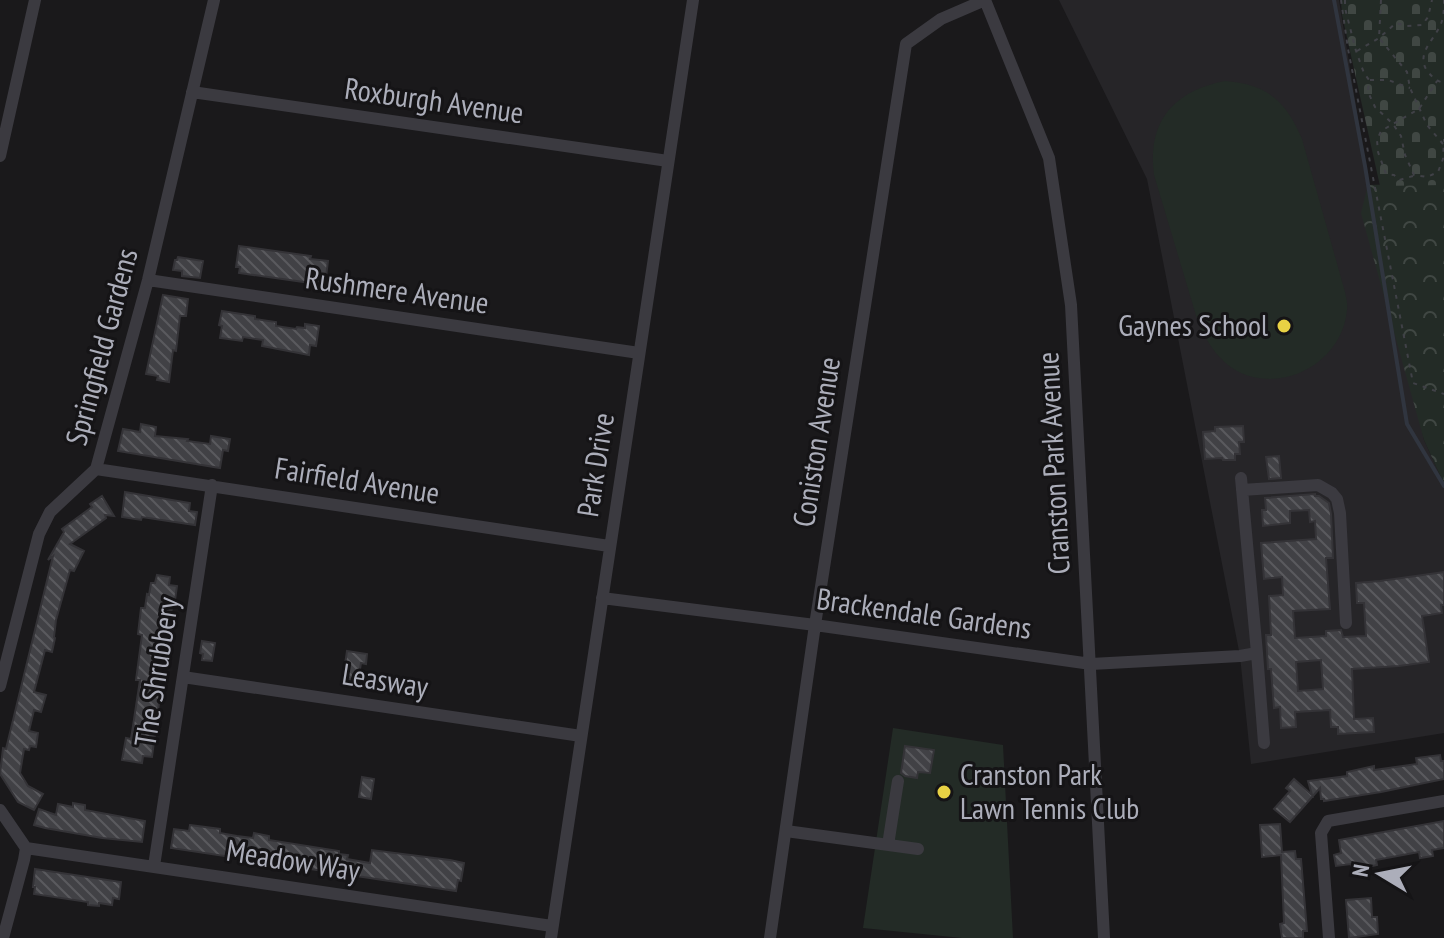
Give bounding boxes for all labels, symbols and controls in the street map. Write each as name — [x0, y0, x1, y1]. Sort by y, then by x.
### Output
street label: Roxburgh Avenue — [342, 68, 526, 131]
street label: Springfield Gardens — [56, 244, 146, 449]
street label: Rushmere Avenue — [303, 257, 491, 322]
place label: Gaynes School — [1118, 305, 1268, 344]
marker: Gaynes School — [1275, 317, 1293, 335]
street label: Cranston Park Avenue — [1027, 351, 1078, 575]
street label: Coniston Avenue — [783, 354, 848, 529]
street label: Park Drive — [567, 410, 622, 520]
street label: Fairfield Avenue — [272, 447, 442, 512]
street label: Brackendale Gardens — [814, 578, 1034, 647]
street label: The Shrubbery — [124, 594, 187, 749]
street label: Leasway — [339, 653, 432, 706]
place label: Cranston Park Lawn Tennis Club — [960, 754, 1139, 827]
marker: Cranston Park Lawn Tennis Club — [935, 783, 953, 801]
street label: Meadow Way — [224, 830, 363, 889]
north arrow — [1340, 834, 1420, 914]
text: N — [1345, 862, 1375, 879]

